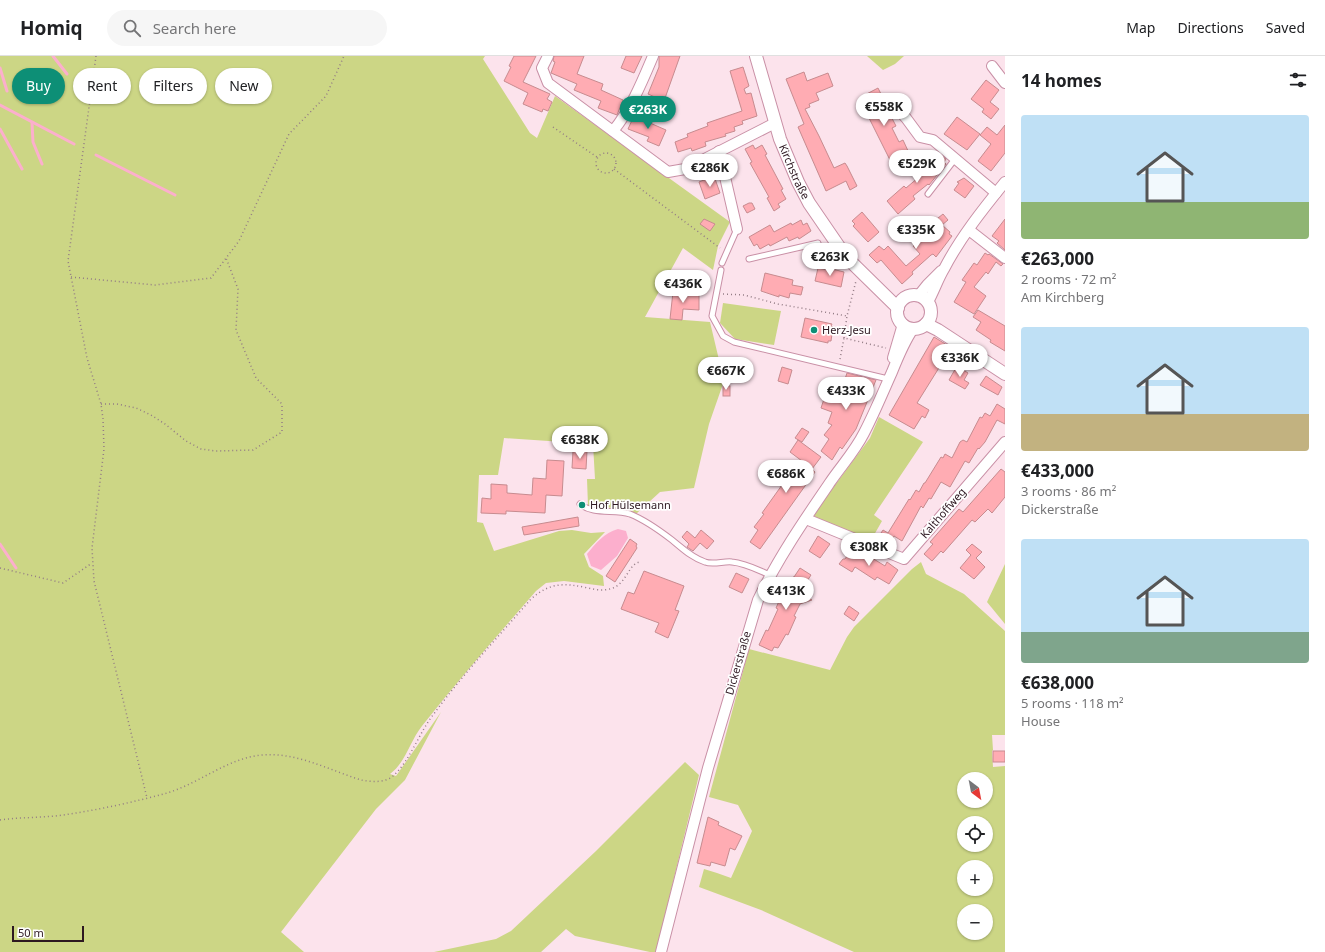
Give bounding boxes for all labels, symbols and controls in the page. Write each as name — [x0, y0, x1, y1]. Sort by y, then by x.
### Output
search box — [107, 10, 387, 46]
text: Homiq — [20, 15, 83, 41]
icon: search — [121, 17, 143, 39]
text: Search here — [153, 18, 236, 38]
text: Map — [1126, 18, 1155, 37]
text: Directions — [1177, 18, 1244, 37]
text: Saved — [1266, 18, 1305, 37]
chip: Buy — [12, 68, 65, 104]
chip: Rent — [73, 68, 131, 104]
chip: Filters — [139, 68, 207, 104]
chip: New — [215, 68, 272, 104]
text: 14 homes — [1021, 69, 1102, 92]
icon: filters — [1287, 69, 1309, 91]
pin: €558K — [856, 93, 912, 127]
pin: €263K — [620, 96, 676, 130]
text: €558K — [865, 97, 903, 115]
text: €263K — [629, 100, 667, 118]
icon: home — [1129, 141, 1201, 213]
street label: Kirchstraße — [776, 142, 814, 202]
pin: €529K — [889, 150, 945, 184]
pin: €286K — [682, 154, 738, 188]
text: €529K — [898, 154, 936, 172]
text: €286K — [691, 158, 729, 176]
pin: €335K — [888, 216, 944, 250]
text: €335K — [897, 220, 935, 238]
pin: €263K — [802, 243, 858, 277]
text: €263K — [811, 247, 849, 265]
text: €263,000 — [1021, 247, 1094, 270]
pin: €436K — [655, 270, 711, 304]
text: 2 rooms · 72 m² — [1021, 270, 1116, 288]
text: €436K — [664, 274, 702, 292]
text: Am Kirchberg — [1021, 288, 1104, 306]
place label: Herz-Jesu — [822, 322, 871, 337]
marker: Herz-Jesu — [809, 325, 819, 335]
pin: €336K — [932, 344, 988, 378]
text: €336K — [941, 348, 979, 366]
icon: home — [1129, 353, 1201, 425]
pin: €667K — [698, 357, 754, 391]
text: €667K — [707, 361, 745, 379]
pin: €433K — [818, 377, 874, 411]
text: €433K — [827, 381, 865, 399]
pin: €638K — [552, 426, 608, 460]
text: €638K — [561, 430, 599, 448]
text: €433,000 — [1021, 459, 1094, 482]
pin: €686K — [758, 460, 814, 494]
text: €686K — [767, 464, 805, 482]
text: 3 rooms · 86 m² — [1021, 482, 1116, 500]
street label: Kalthoffweg — [916, 484, 969, 541]
place label: Hof Hülsemann — [590, 497, 671, 512]
marker: Hof Hülsemann — [577, 500, 587, 510]
text: Dickerstraße — [1021, 500, 1099, 518]
pin: €308K — [841, 533, 897, 567]
text: €308K — [850, 537, 888, 555]
icon: home — [1129, 565, 1201, 637]
pin: €413K — [758, 577, 814, 611]
text: €413K — [767, 581, 805, 599]
street label: Dickerstraße — [721, 629, 754, 696]
text: €638,000 — [1021, 671, 1094, 694]
text: 5 rooms · 118 m² — [1021, 694, 1124, 712]
text: House — [1021, 712, 1060, 730]
north arrow — [957, 772, 993, 808]
map controls — [957, 772, 993, 940]
button: locate — [957, 816, 993, 852]
button: + — [957, 860, 993, 896]
button: − — [957, 904, 993, 940]
scale bar — [12, 924, 84, 943]
text: 50 m — [18, 925, 44, 940]

